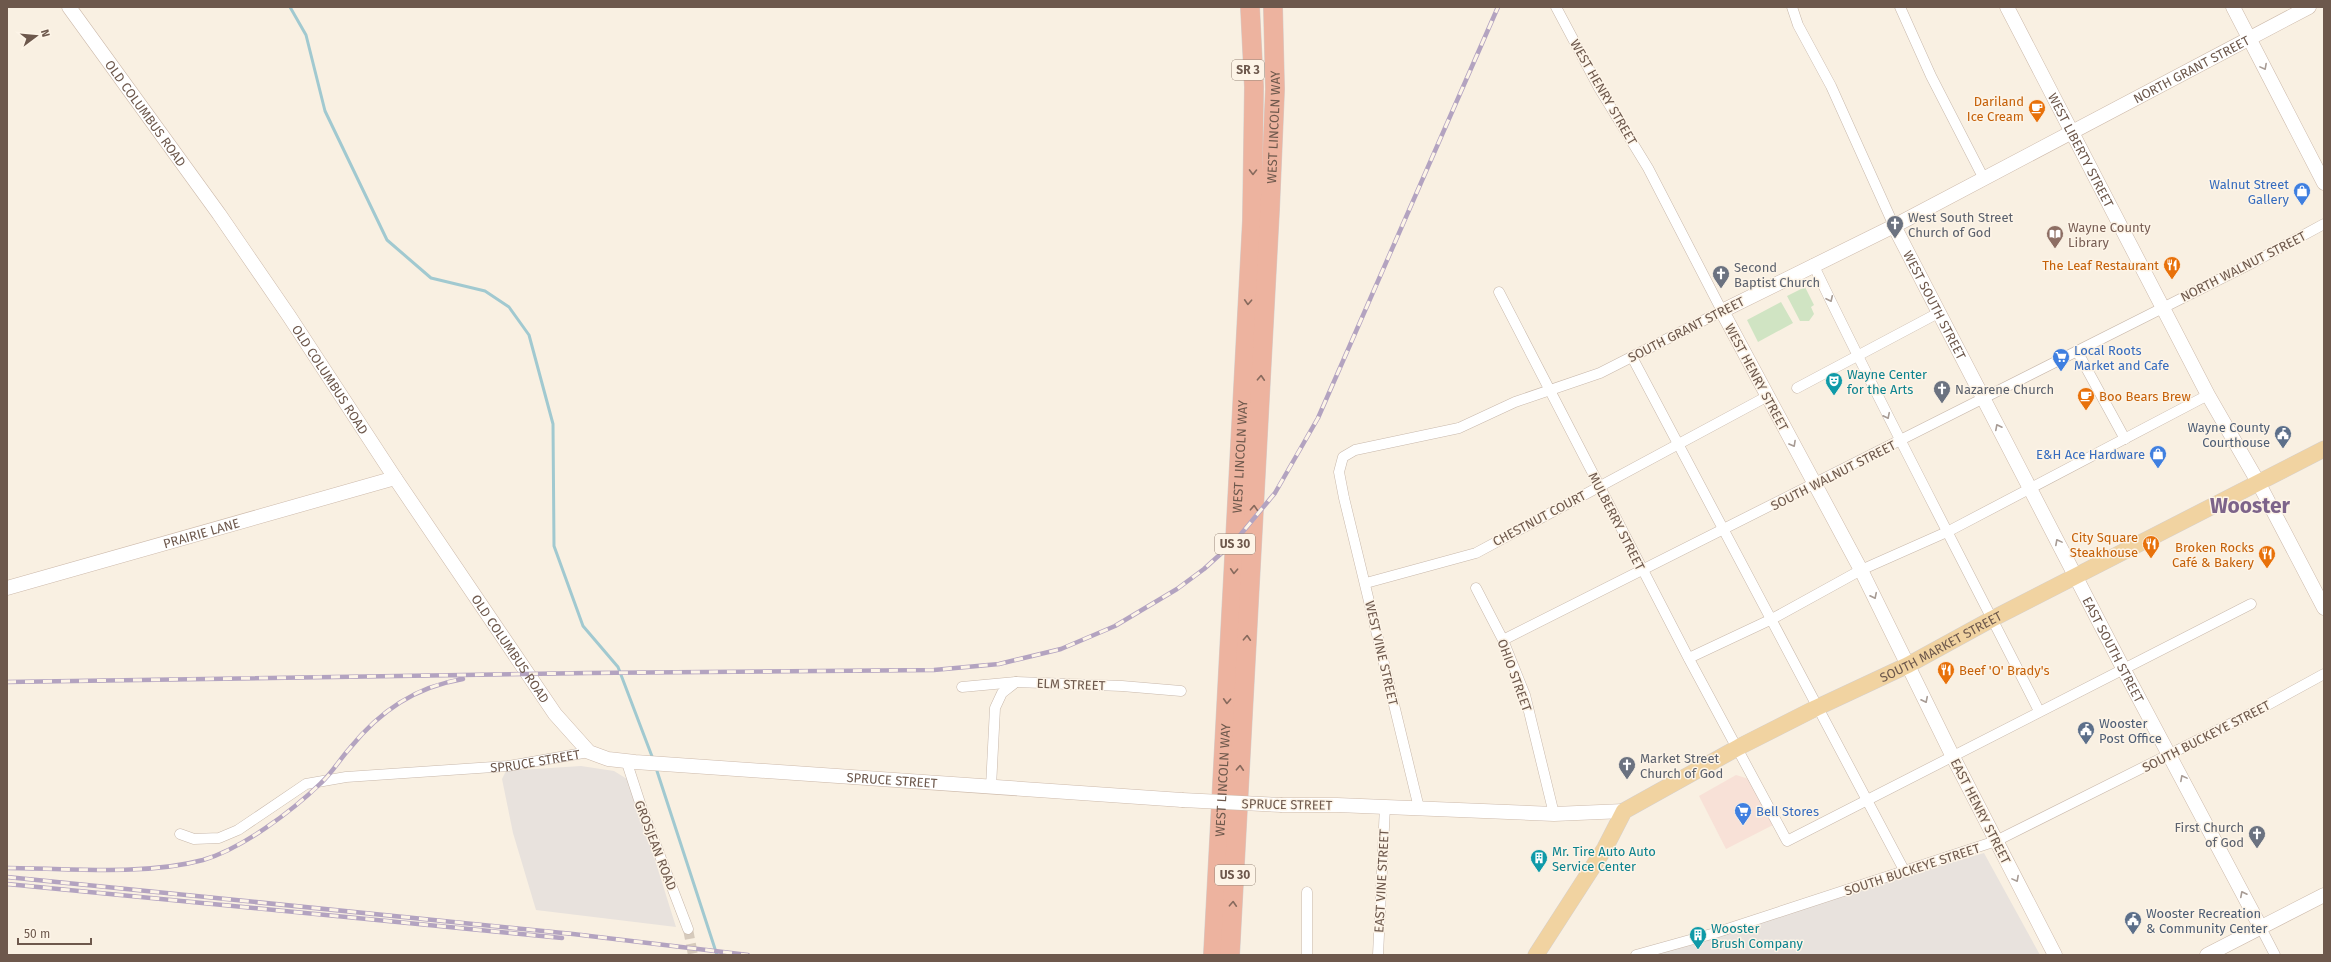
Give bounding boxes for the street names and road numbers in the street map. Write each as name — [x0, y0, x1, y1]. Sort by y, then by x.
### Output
street label: NORTH GRANT STREET — [2131, 33, 2252, 106]
street label: WEST HENRY STREET — [1567, 37, 1640, 148]
street label: OLD COLUMBUS ROAD — [102, 57, 189, 169]
road number: SR 3 — [1232, 60, 1264, 80]
street label: WEST LINCOLN WAY — [1264, 69, 1283, 184]
street label: WEST LIBERTY STREET — [2045, 90, 2117, 210]
street label: NORTH WALNUT STREET — [2178, 228, 2309, 305]
street label: WEST SOUTH STREET — [1900, 248, 1969, 362]
street label: SOUTH GRANT STREET — [1626, 294, 1747, 365]
street label: WEST HENRY STREET — [1722, 321, 1791, 434]
street label: OLD COLUMBUS ROAD — [289, 322, 371, 437]
street label: WEST LINCOLN WAY — [1229, 399, 1251, 514]
street label: SOUTH WALNUT STREET — [1768, 437, 1898, 513]
street label: MULBERRY STREET — [1585, 470, 1648, 573]
street label: CHESTNUT COURT — [1490, 487, 1588, 549]
street label: PRAIRIE LANE — [162, 515, 241, 551]
road number: US 30 — [1215, 534, 1255, 554]
street label: OLD COLUMBUS ROAD — [468, 592, 552, 706]
street label: EAST SOUTH STREET — [2079, 594, 2147, 705]
street label: WEST VINE STREET — [1362, 599, 1401, 707]
street label: SOUTH MARKET STREET — [1877, 608, 2005, 685]
street label: OHIO STREET — [1494, 637, 1535, 714]
street label: ELM STREET — [1036, 676, 1106, 693]
street label: SOUTH BUCKEYE STREET — [2140, 697, 2273, 775]
street label: WEST LINCOLN WAY — [1212, 722, 1233, 837]
street label: SPRUCE STREET — [490, 747, 581, 775]
street label: EAST HENRY STREET — [1947, 756, 2014, 867]
street label: SPRUCE STREET — [846, 770, 938, 791]
street label: SPRUCE STREET — [1242, 796, 1333, 813]
street label: GROSJEAN ROAD — [631, 798, 680, 892]
street label: EAST VINE STREET — [1371, 829, 1392, 933]
street label: SOUTH BUCKEYE STREET — [1842, 840, 1982, 898]
road number: US 30 — [1215, 865, 1255, 885]

